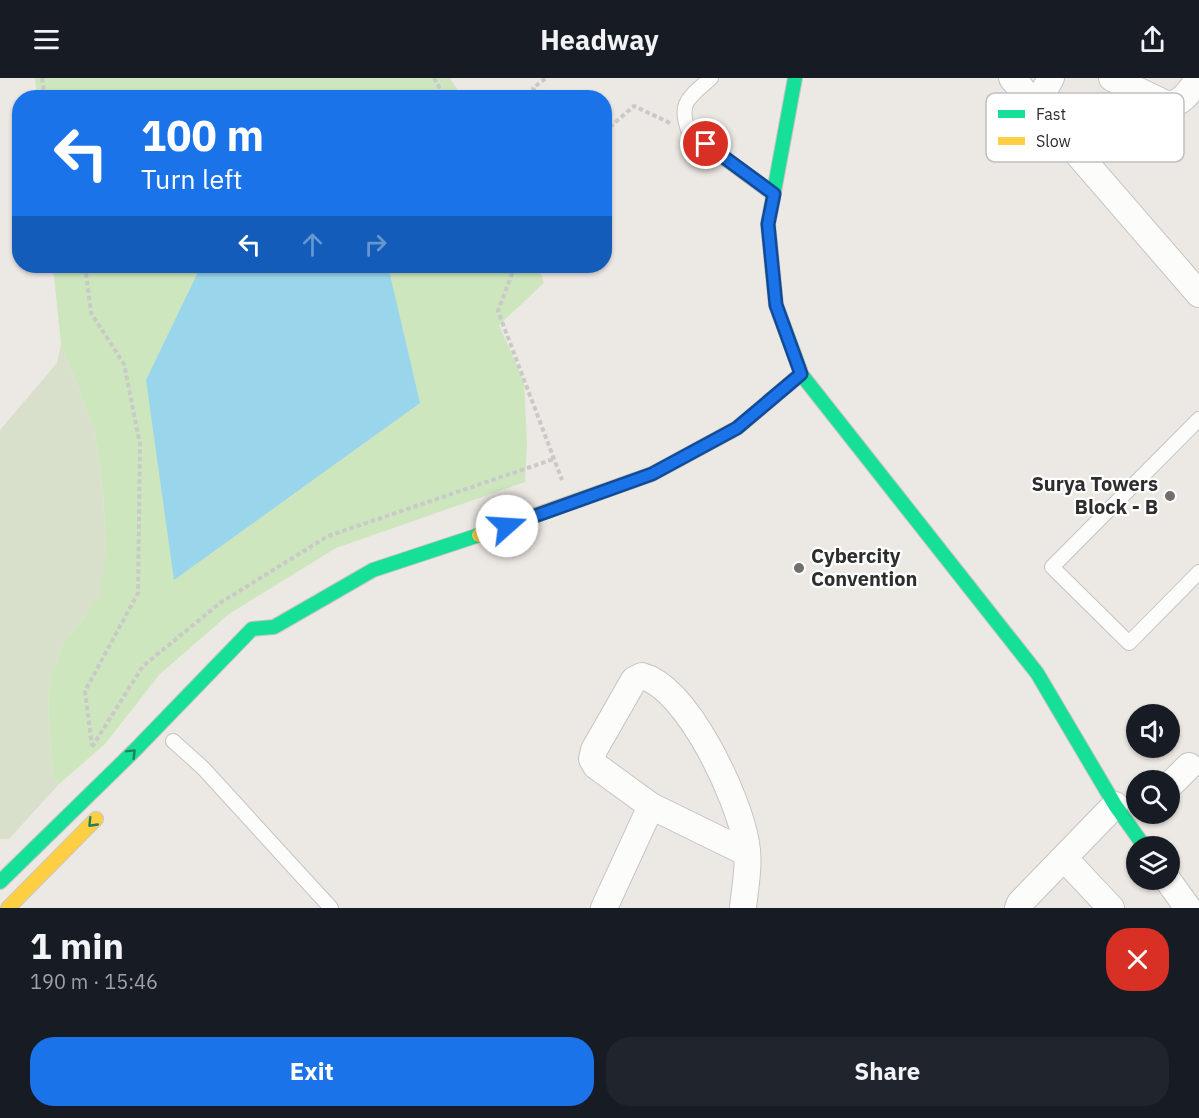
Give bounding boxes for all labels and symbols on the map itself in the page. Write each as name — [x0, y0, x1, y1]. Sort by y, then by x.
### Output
legend — [986, 93, 1184, 162]
text: Fast — [1036, 104, 1066, 124]
pin — [680, 118, 731, 169]
text: Slow — [1036, 131, 1071, 151]
place label: Surya Towers Block - B — [1031, 470, 1158, 520]
marker: Surya Towers Block - B — [1163, 489, 1177, 503]
position arrow — [475, 494, 539, 558]
place label: Cybercity Convention — [811, 542, 917, 592]
marker: Cybercity Convention — [792, 561, 806, 575]
one-way arrow — [126, 749, 136, 760]
one-way arrow — [89, 816, 100, 827]

